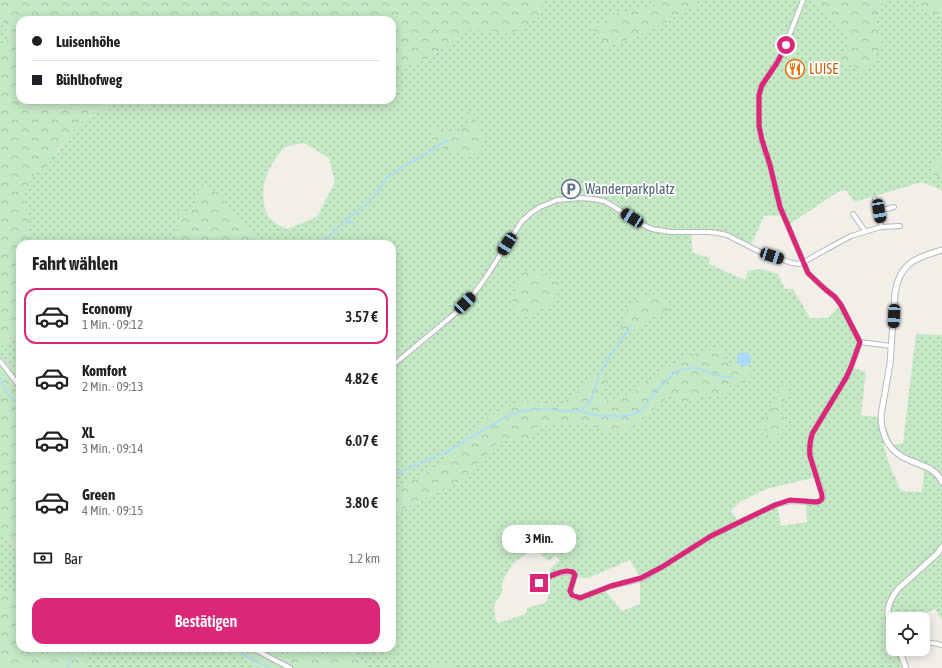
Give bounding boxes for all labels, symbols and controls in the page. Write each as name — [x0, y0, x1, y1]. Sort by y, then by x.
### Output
text: Luisenhöhe — [56, 33, 120, 50]
route start — [777, 36, 795, 54]
restaurant icon: LUISE — [784, 58, 806, 80]
place label: LUISE — [809, 61, 838, 77]
text: Bühlhofweg — [56, 71, 122, 88]
parking icon: Wanderparkplatz — [560, 178, 582, 200]
place label: Wanderparkplatz — [585, 181, 675, 197]
car — [871, 198, 887, 224]
car — [619, 206, 645, 230]
car — [495, 231, 519, 257]
car — [759, 247, 785, 265]
text: Fahrt wählen — [32, 253, 118, 274]
car — [452, 290, 478, 316]
icon: car — [34, 298, 70, 334]
text: Economy — [82, 300, 132, 317]
car — [887, 304, 901, 328]
text: 3.57 € — [345, 308, 378, 325]
text: 1 Min. · 09:12 — [82, 317, 143, 332]
icon: car — [34, 360, 70, 396]
text: Komfort — [82, 362, 127, 379]
text: 4.82 € — [345, 370, 378, 387]
text: 2 Min. · 09:13 — [82, 379, 143, 394]
icon: car — [34, 422, 70, 458]
text: XL — [82, 424, 95, 441]
text: 6.07 € — [345, 432, 378, 449]
text: 3 Min. · 09:14 — [82, 441, 143, 456]
icon: car — [34, 484, 70, 520]
text: Green — [82, 486, 115, 503]
text: 3.80 € — [345, 494, 378, 511]
text: 4 Min. · 09:15 — [82, 503, 143, 518]
callout: 3 Min. — [502, 525, 576, 553]
text: 3 Min. — [525, 531, 553, 546]
icon: cash — [32, 547, 54, 569]
text: Bar — [64, 550, 83, 567]
text: 1.2 km — [349, 551, 380, 566]
route end — [530, 574, 548, 592]
button: Bestätigen — [32, 598, 380, 644]
map controls — [886, 612, 930, 656]
button: locate — [886, 612, 930, 656]

